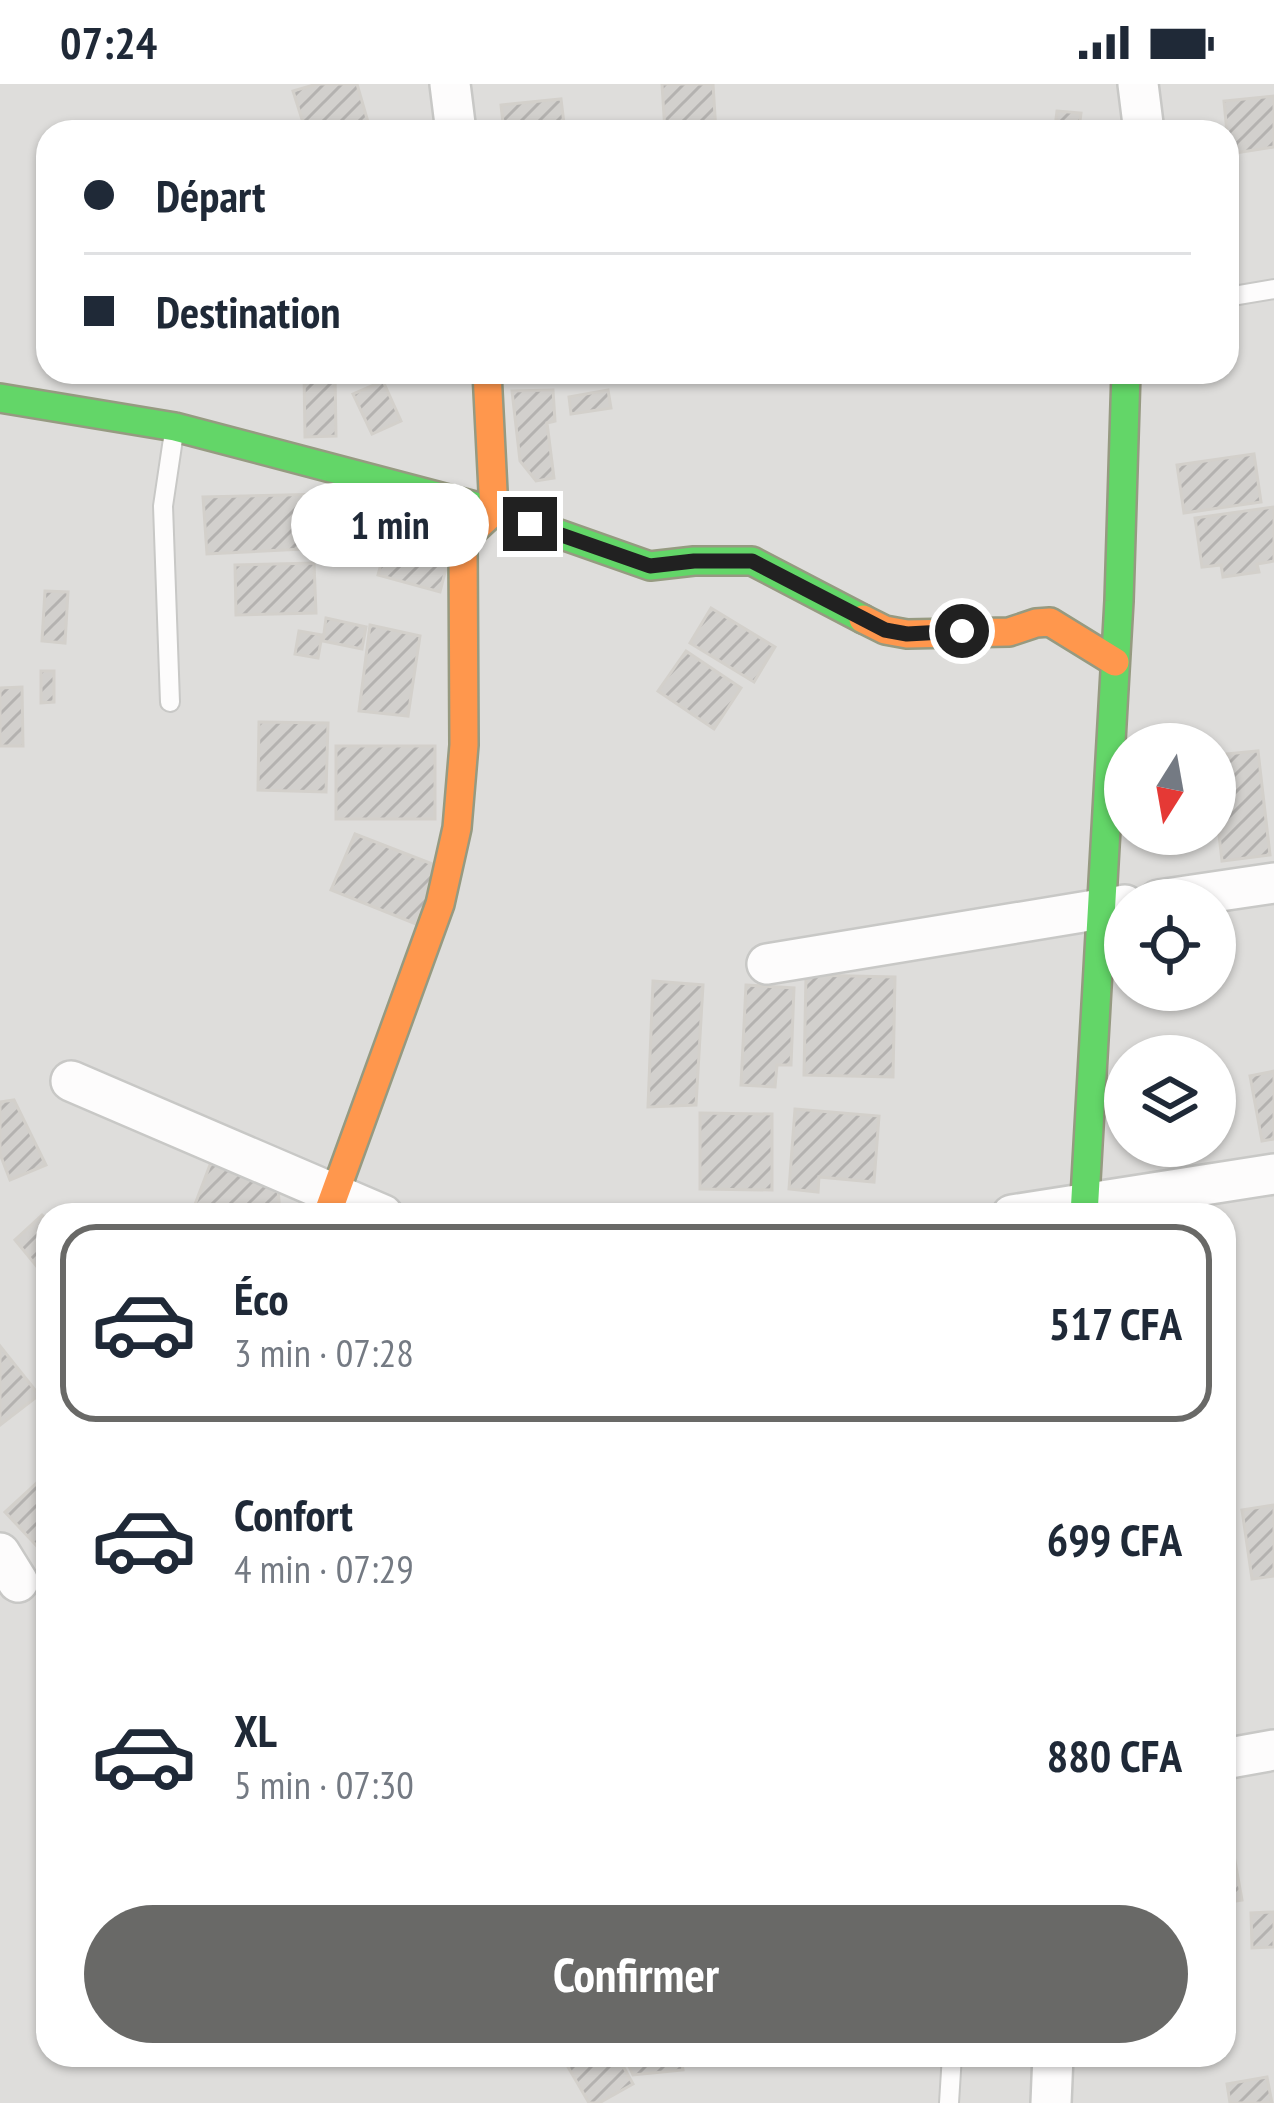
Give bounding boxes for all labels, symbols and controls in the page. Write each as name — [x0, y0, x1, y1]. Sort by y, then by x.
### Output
text: 07:24 — [60, 13, 157, 71]
text: Départ — [156, 166, 265, 224]
text: Destination — [156, 282, 341, 340]
callout: 1 min — [290, 482, 488, 566]
route end — [503, 497, 557, 551]
text: 1 min — [351, 499, 429, 550]
route start — [935, 604, 989, 658]
north arrow — [1104, 723, 1236, 855]
map controls — [1104, 723, 1236, 1167]
button: locate — [1104, 879, 1236, 1011]
button: layers — [1104, 1035, 1236, 1167]
icon: car — [90, 1269, 198, 1377]
text: Éco — [234, 1269, 289, 1327]
text: 517 CFA — [1049, 1294, 1182, 1352]
text: 3 min · 07:28 — [234, 1327, 414, 1378]
icon: car — [90, 1485, 198, 1593]
text: Confort — [234, 1485, 353, 1543]
text: 699 CFA — [1047, 1510, 1182, 1568]
text: 4 min · 07:29 — [234, 1543, 414, 1594]
icon: car — [90, 1701, 198, 1809]
text: XL — [234, 1701, 277, 1759]
text: 880 CFA — [1047, 1726, 1182, 1784]
text: 5 min · 07:30 — [234, 1759, 414, 1810]
button: Confirmer — [84, 1905, 1188, 2043]

